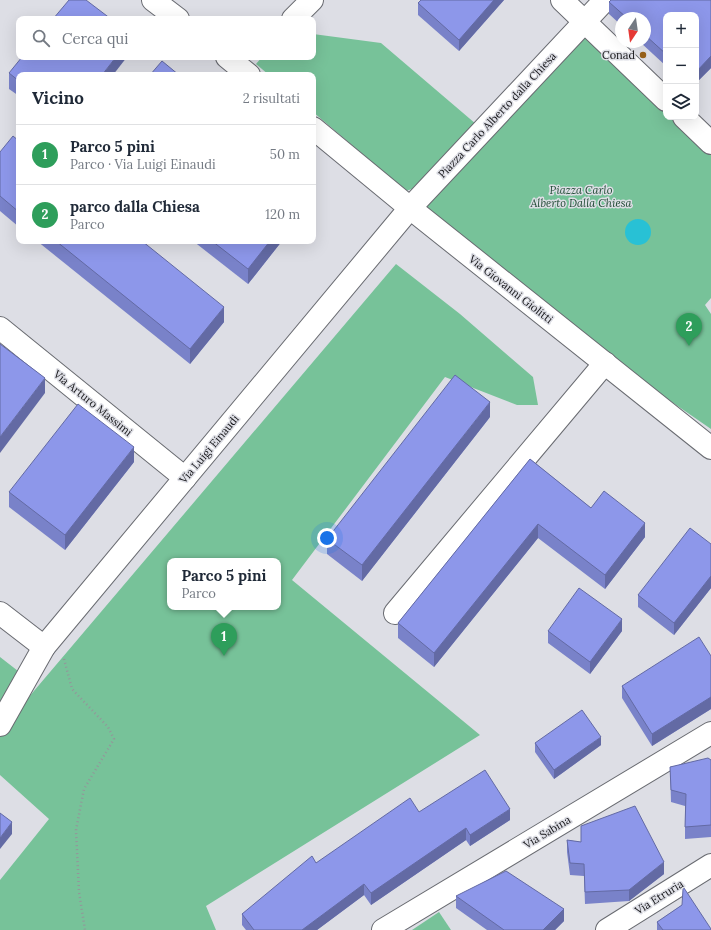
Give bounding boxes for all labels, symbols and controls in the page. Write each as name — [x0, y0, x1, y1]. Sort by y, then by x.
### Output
north arrow — [615, 12, 651, 48]
map controls — [663, 12, 699, 120]
button: + — [663, 12, 699, 48]
search box — [16, 16, 316, 60]
icon: search — [30, 27, 52, 49]
text: Cerca qui — [62, 29, 128, 48]
place label: Conad — [602, 48, 635, 62]
button: − — [663, 48, 699, 84]
street label: Piazza Carlo Alberto dalla Chiesa — [435, 49, 559, 181]
marker: Conad — [638, 50, 648, 60]
button: layers — [663, 84, 699, 120]
text: Vicino — [32, 87, 84, 109]
text: 2 risultati — [243, 90, 300, 107]
text: Parco 5 pini — [70, 137, 155, 156]
text: 1 — [42, 146, 48, 163]
text: 50 m — [270, 146, 300, 163]
text: Parco · Via Luigi Einaudi — [70, 156, 216, 173]
park label: Piazza Carlo Alberto Dalla Chiesa — [529, 183, 633, 210]
text: parco dalla Chiesa — [70, 197, 200, 216]
text: 2 — [42, 206, 48, 223]
text: 120 m — [265, 206, 300, 223]
text: Parco — [70, 216, 105, 233]
street label: Via Giovanni Giolitti — [465, 251, 556, 326]
pin: 2 — [676, 313, 702, 346]
street label: Via Arturo Massimi — [50, 366, 135, 439]
street label: Via Luigi Einaudi — [176, 412, 242, 487]
your location — [317, 528, 337, 548]
popup — [167, 558, 281, 610]
text: Parco 5 pini — [181, 566, 267, 585]
text: Parco — [181, 585, 216, 602]
pin: 1 — [211, 623, 237, 656]
street label: Via Sabina — [520, 812, 573, 852]
street label: Via Etruria — [631, 876, 686, 918]

